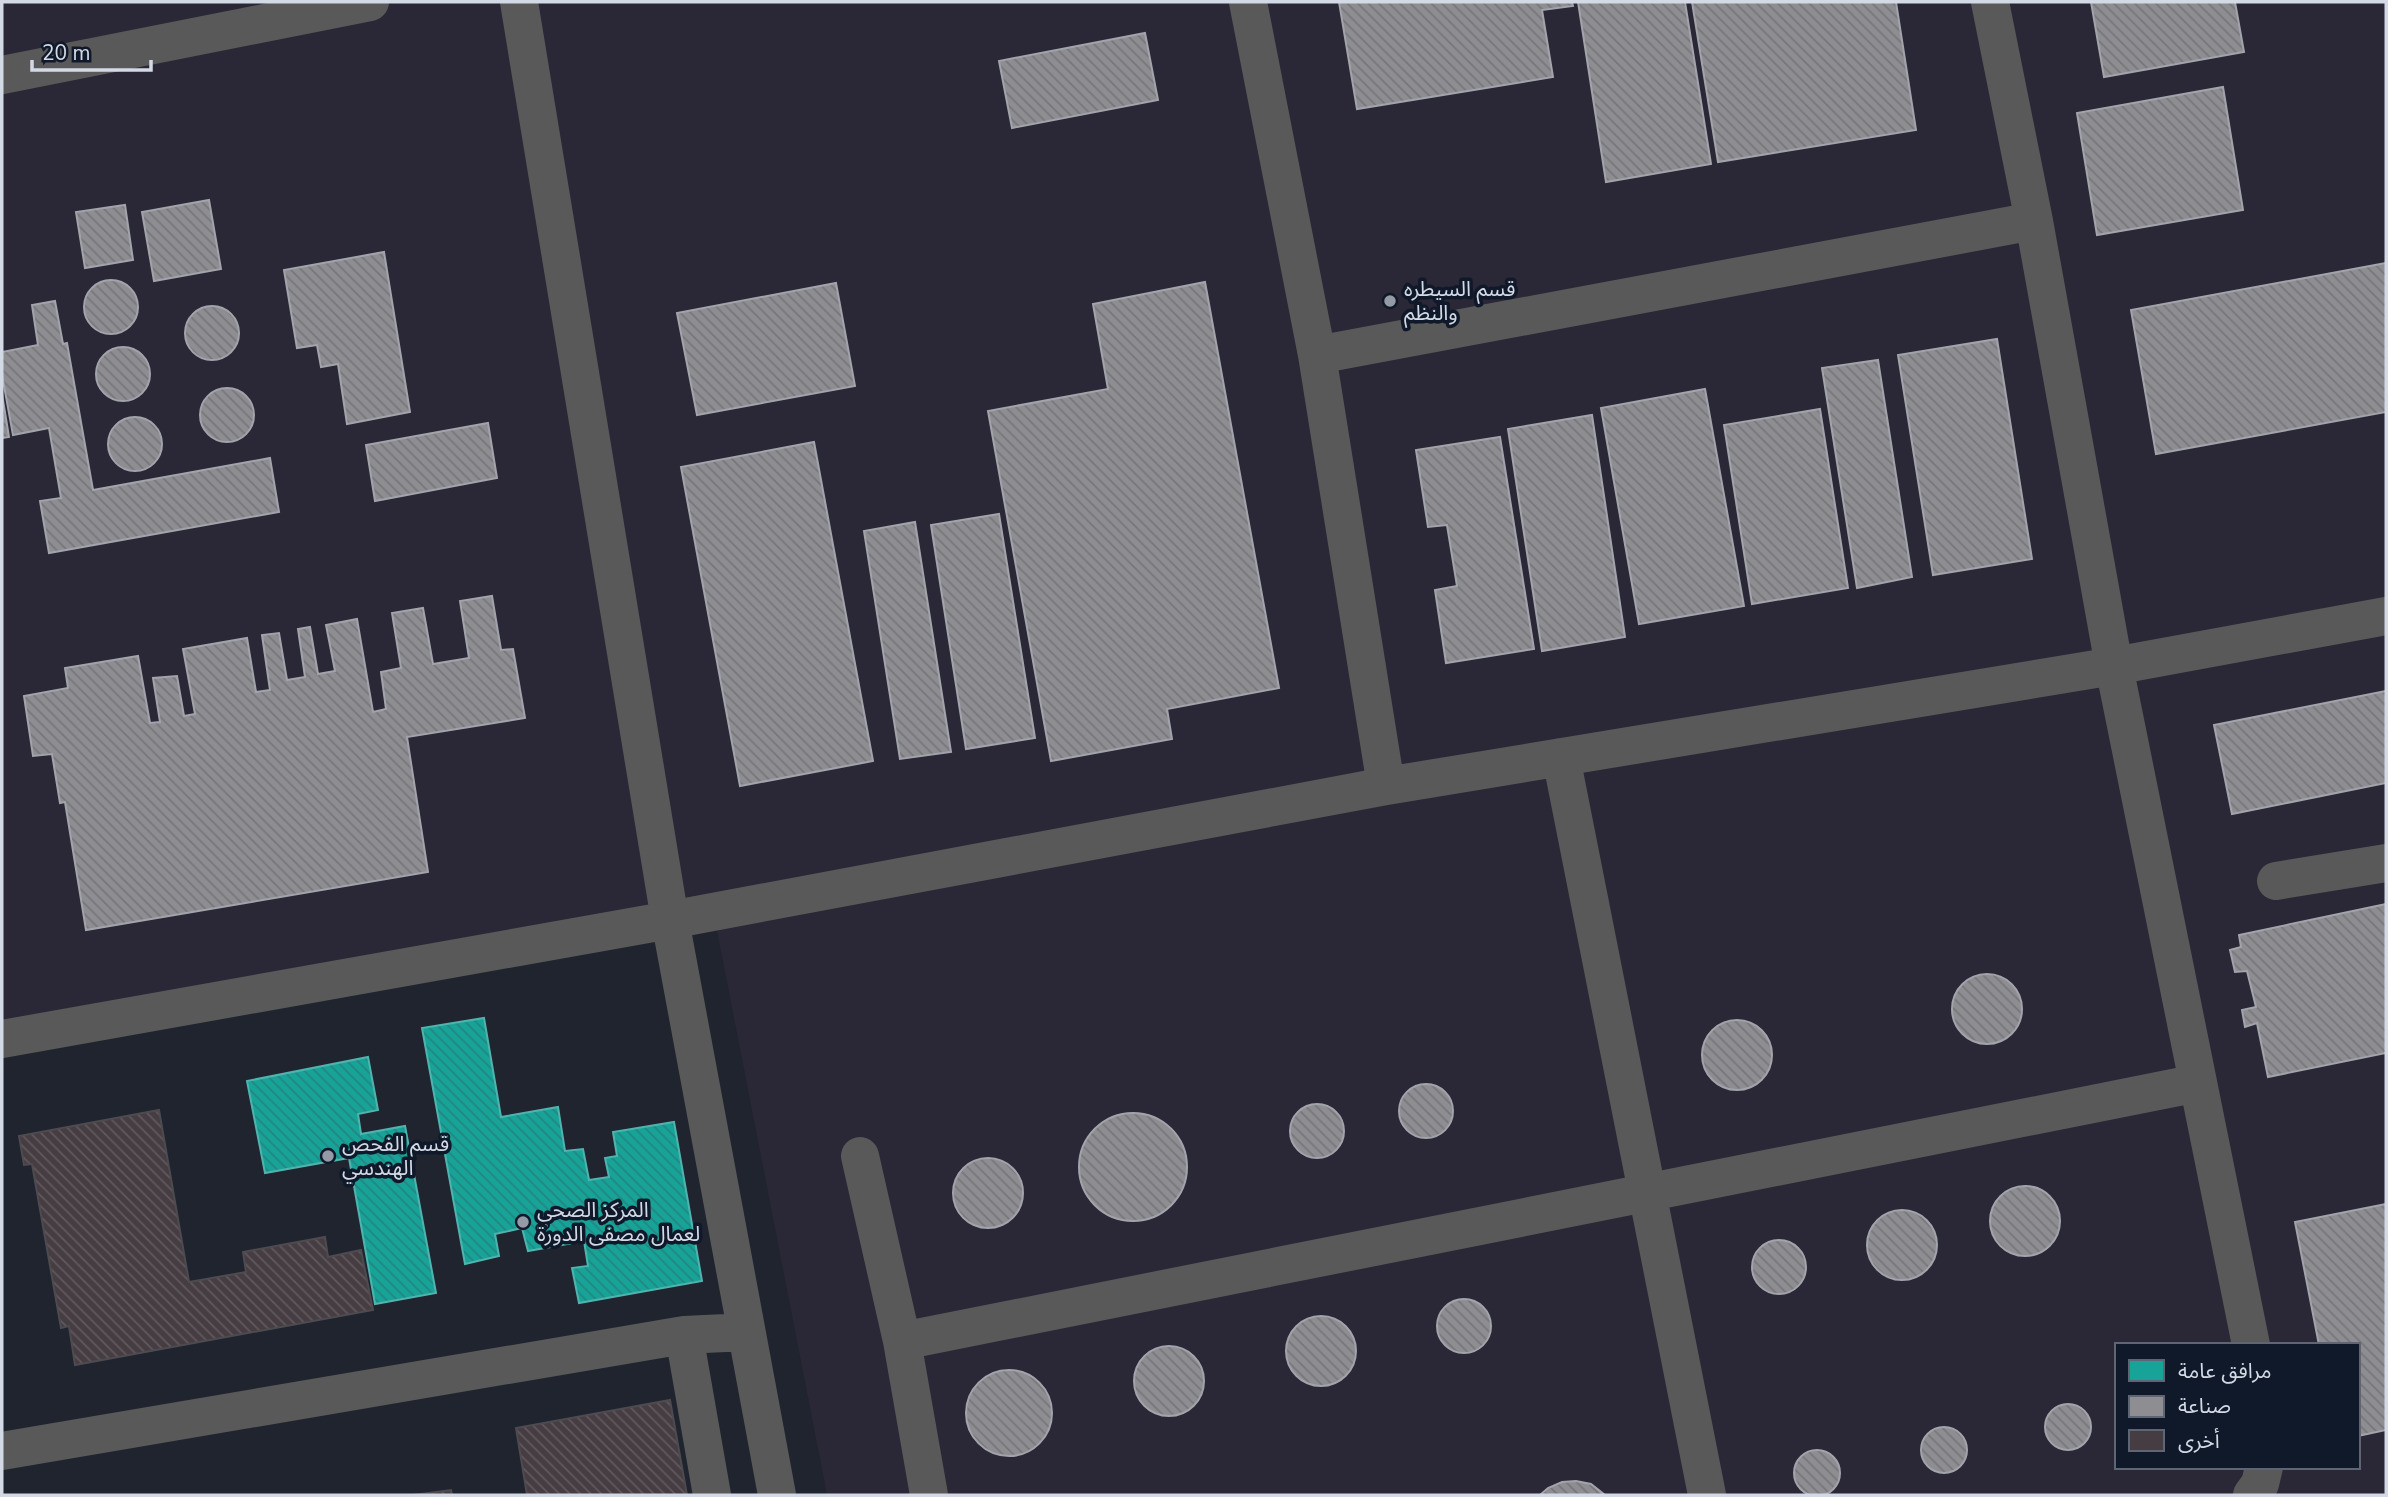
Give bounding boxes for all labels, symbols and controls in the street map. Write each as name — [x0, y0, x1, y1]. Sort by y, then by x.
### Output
scale bar — [32, 28, 150, 72]
text: 20 m — [42, 39, 91, 67]
place label: قسم السيطره والنظم — [1404, 275, 1515, 328]
marker: قسم السيطره والنظم — [1382, 293, 1398, 309]
place label: قسم الفحص الهندسي — [342, 1130, 449, 1184]
marker: قسم الفحص الهندسي — [320, 1148, 336, 1164]
place label: المركز الصحي لعمال مصفى الدورة — [537, 1196, 700, 1248]
marker: المركز الصحي لعمال مصفى الدورة — [515, 1214, 531, 1230]
legend — [2115, 1343, 2360, 1469]
text: مرافق عامة — [2178, 1357, 2271, 1385]
text: صناعة — [2178, 1392, 2231, 1420]
text: أخرى — [2178, 1427, 2220, 1455]

